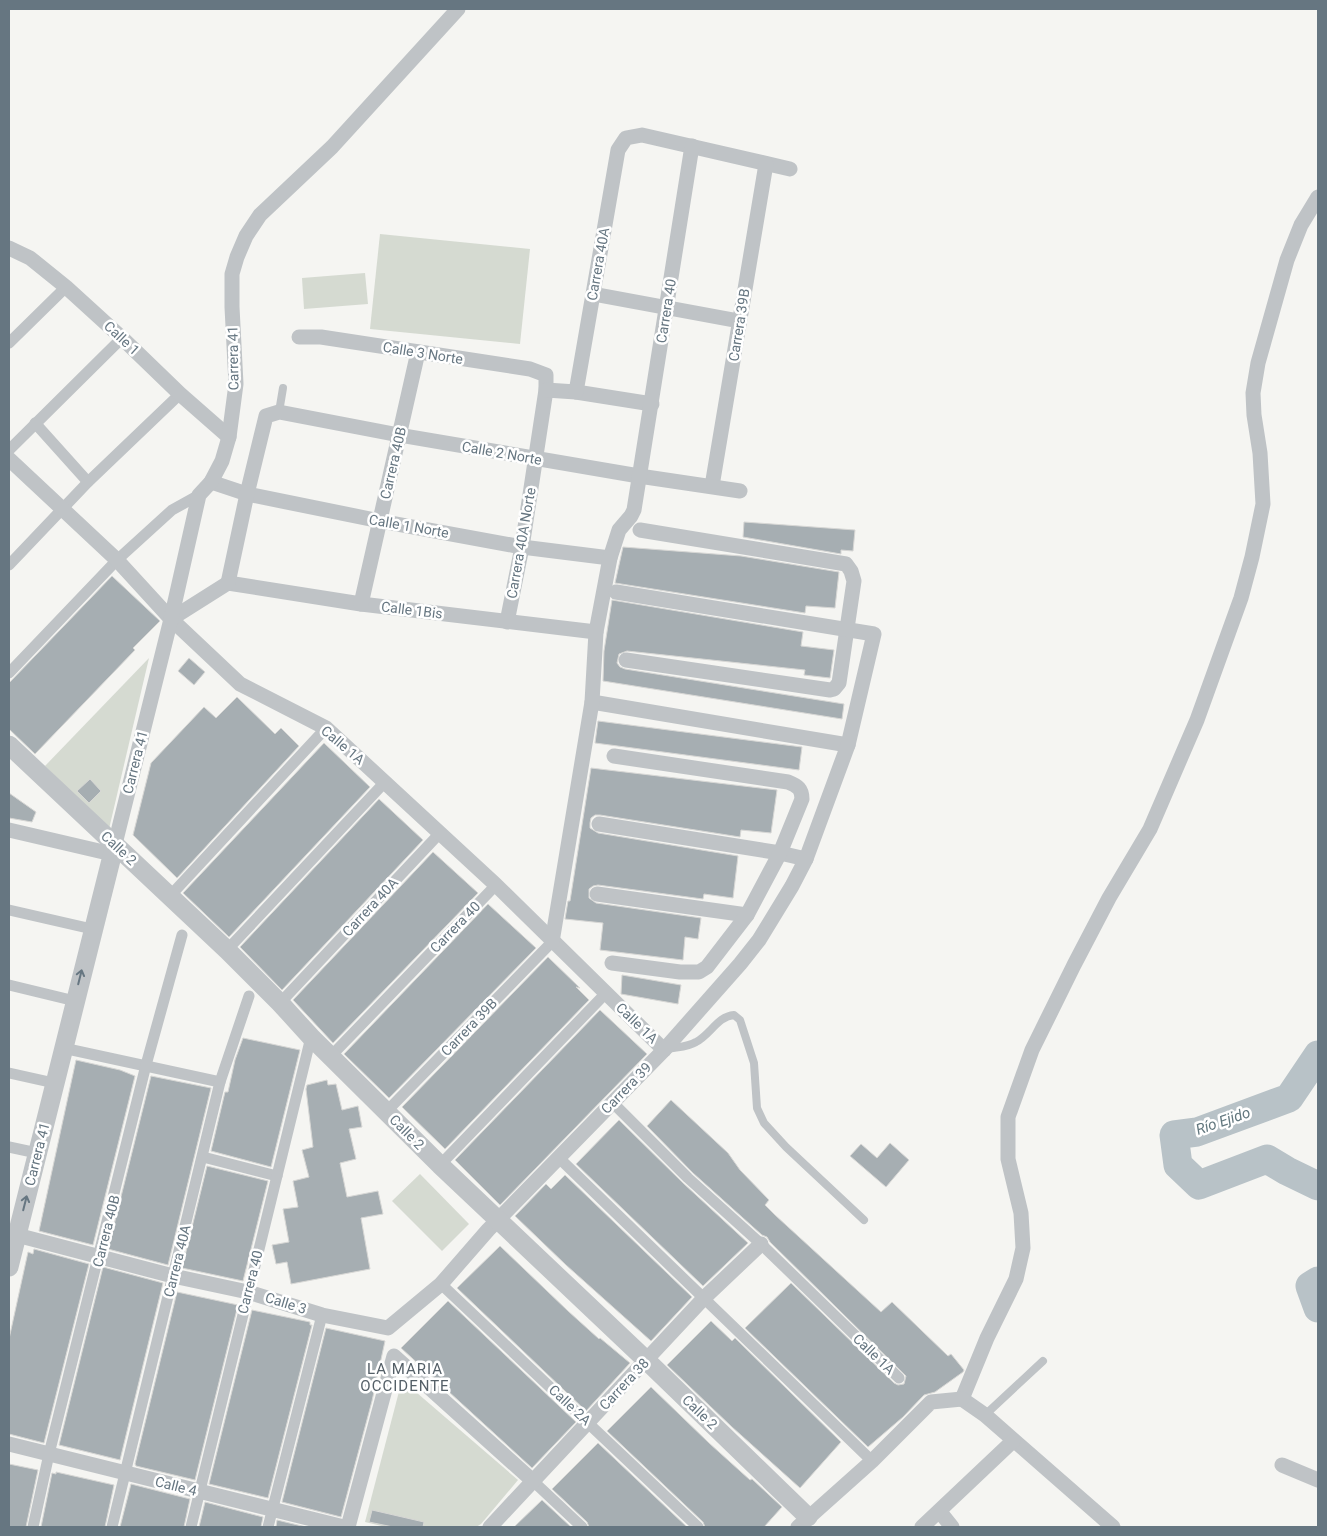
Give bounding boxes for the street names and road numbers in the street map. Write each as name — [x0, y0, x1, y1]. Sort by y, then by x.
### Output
street label: Carrera 40A — [584, 226, 612, 302]
street label: Carrera 40 — [653, 278, 679, 344]
street label: Carrera 39B — [725, 287, 753, 363]
street label: Calle 1 — [101, 318, 143, 358]
street label: Carrera 41 — [224, 325, 242, 391]
street label: Calle 3 Norte — [382, 339, 464, 367]
street label: Carrera 40B — [377, 425, 409, 501]
street label: Calle 2 Norte — [461, 438, 543, 468]
street label: Carrera 40A Norte — [503, 486, 539, 600]
street label: Calle 1 Norte — [368, 511, 450, 541]
street label: Calle 1Bis — [380, 598, 444, 622]
street label: Calle 1A — [318, 722, 368, 768]
street label: Carrera 41 — [119, 729, 151, 795]
street label: Calle 2 — [98, 828, 140, 868]
street label: Carrera 40A — [339, 875, 401, 939]
street label: Carrera 40 — [427, 898, 483, 956]
street label: Carrera 39B — [438, 995, 500, 1059]
street label: Calle 1A — [613, 999, 661, 1047]
street label: Carrera 39 — [598, 1059, 654, 1117]
street label: Calle 2 — [386, 1111, 428, 1153]
street label: Carrera 41 — [21, 1121, 53, 1187]
street label: Carrera 40B — [89, 1193, 123, 1269]
street label: Carrera 40A — [160, 1223, 194, 1299]
street label: Carrera 40 — [234, 1249, 266, 1315]
street label: Calle 3 — [263, 1289, 309, 1317]
street label: Calle 1A — [850, 1330, 898, 1378]
street label: Carrera 38 — [596, 1355, 652, 1413]
street label: Calle 2A — [546, 1382, 594, 1428]
street label: Calle 2 — [679, 1392, 721, 1433]
street label: Calle 4 — [154, 1473, 199, 1499]

